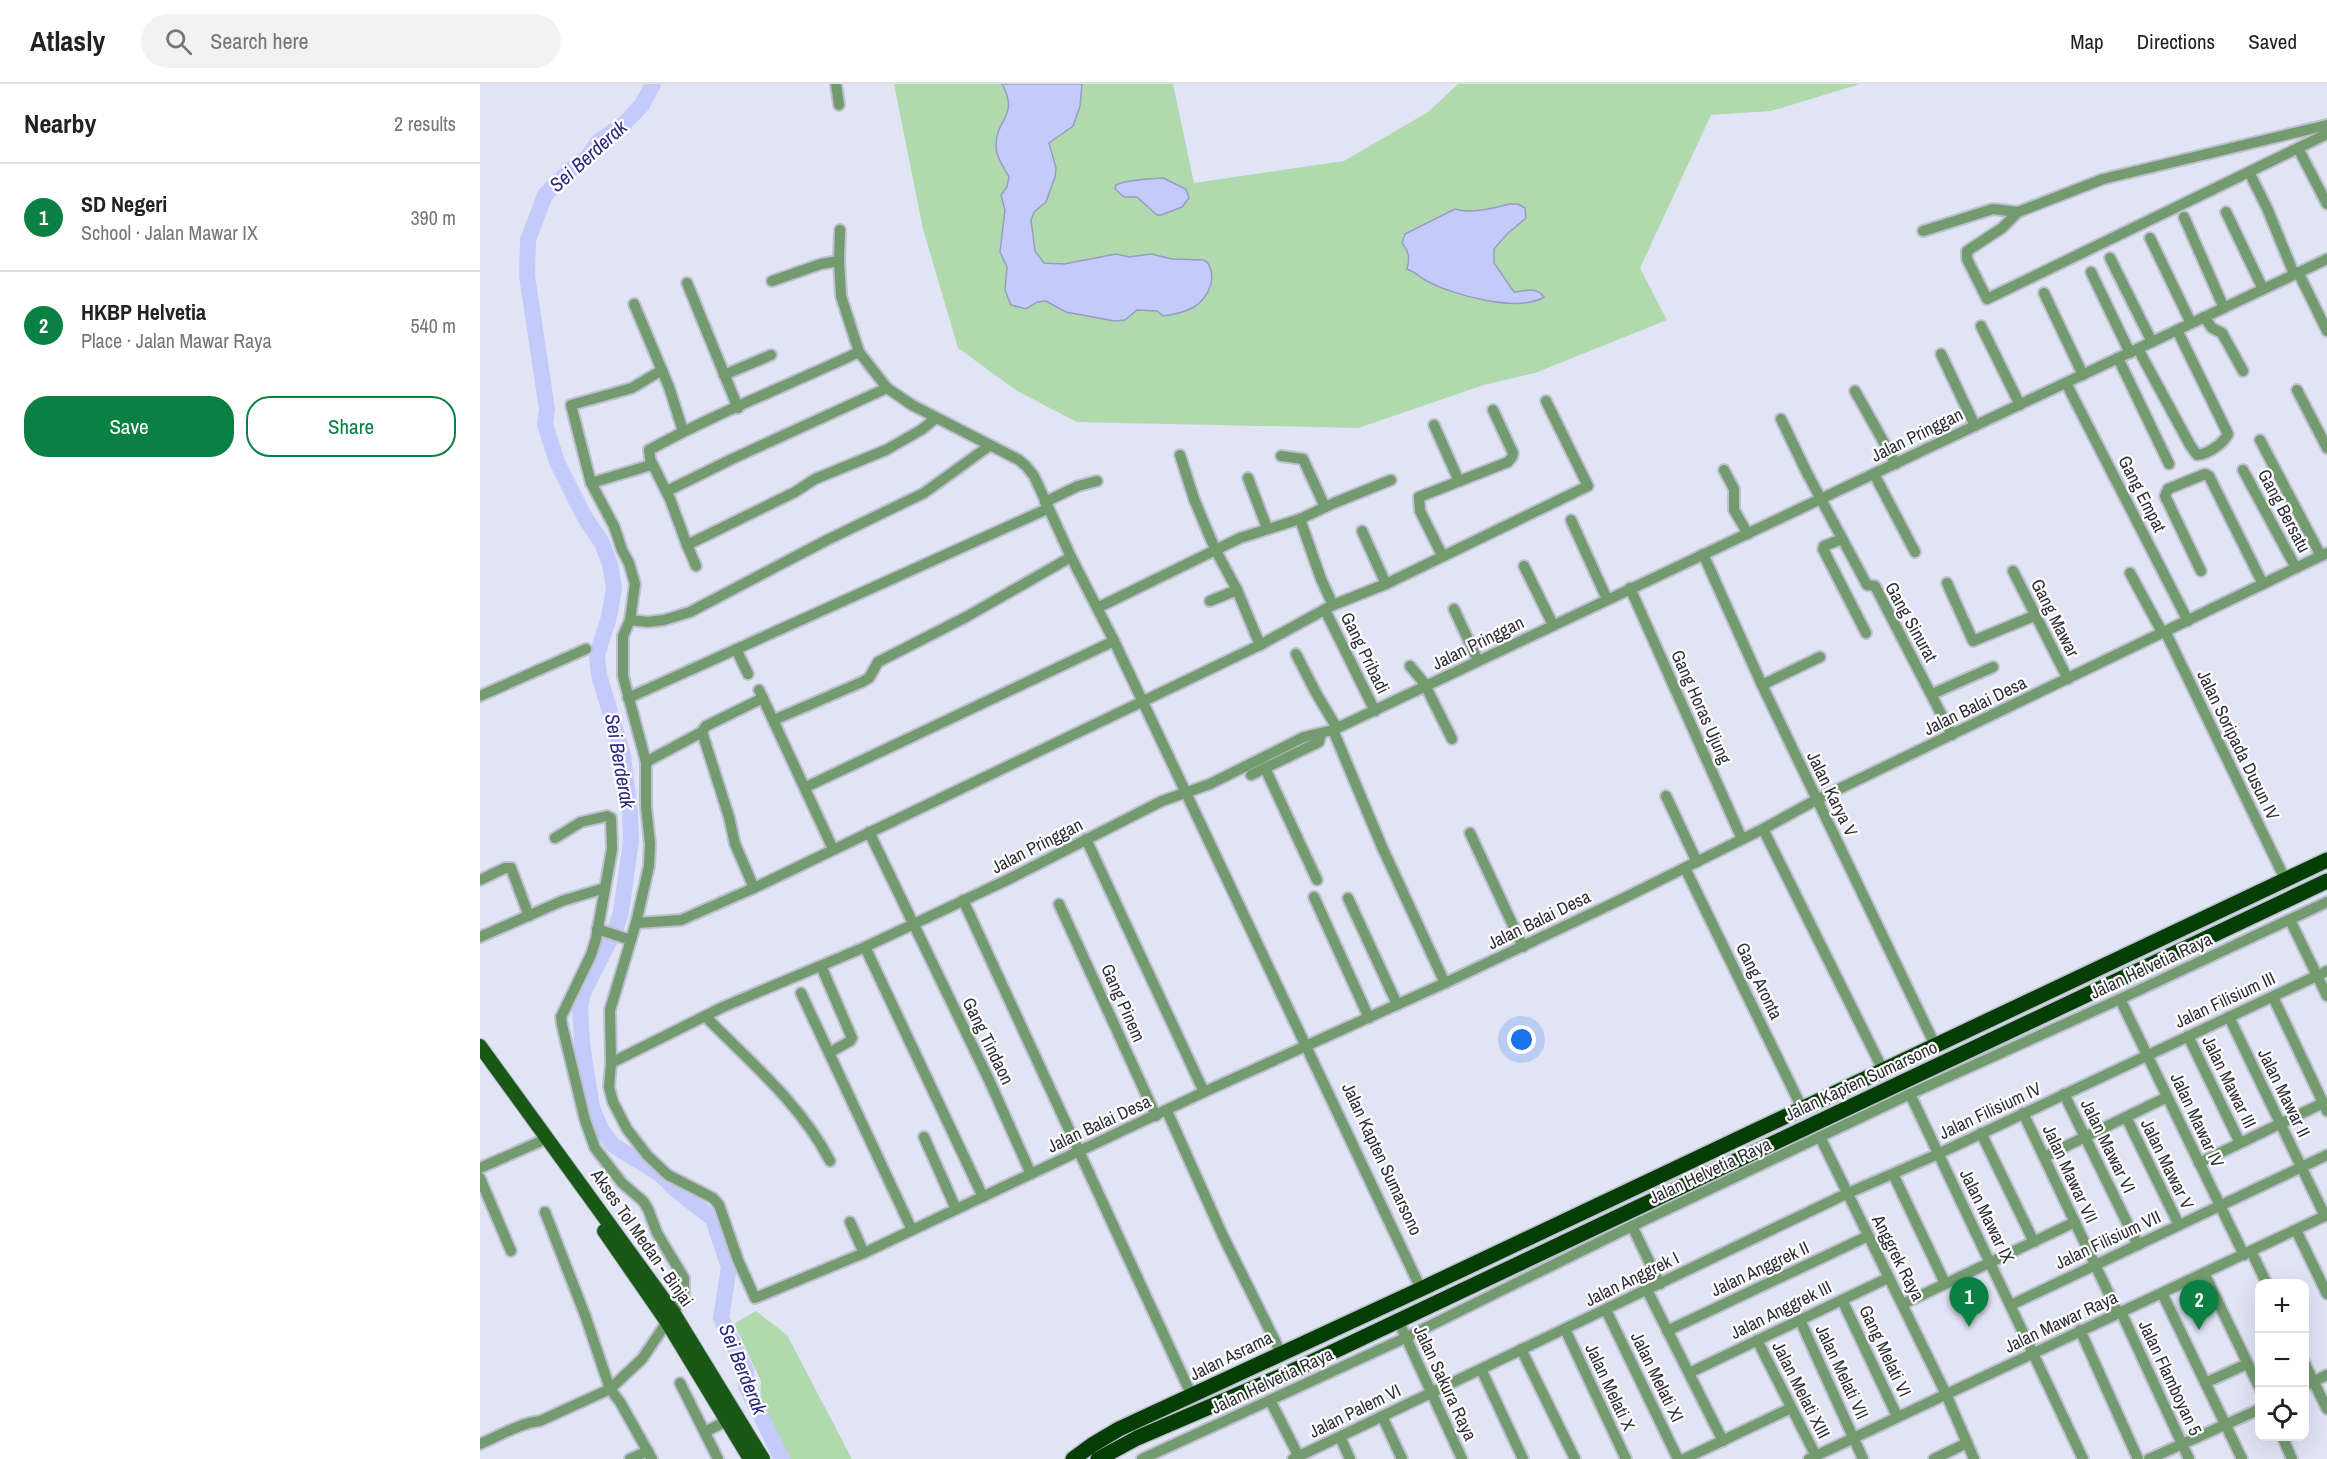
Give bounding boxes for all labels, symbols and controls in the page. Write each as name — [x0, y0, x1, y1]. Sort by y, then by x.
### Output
search box — [141, 14, 561, 68]
text: Atlasly — [30, 22, 105, 60]
icon: search — [162, 25, 195, 58]
text: Search here — [210, 26, 309, 56]
text: Map — [2070, 27, 2104, 56]
text: Directions — [2137, 27, 2215, 56]
text: Saved — [2248, 27, 2297, 56]
text: Nearby — [24, 106, 96, 141]
text: 2 results — [394, 110, 456, 137]
water label: Sei Berderak — [543, 113, 633, 198]
text: SD Negeri — [81, 189, 167, 219]
text: 1 — [39, 204, 48, 231]
text: 390 m — [410, 204, 456, 231]
text: School · Jalan Mawar IX — [81, 219, 258, 246]
text: HKBP Helvetia — [81, 297, 206, 327]
text: 2 — [39, 312, 48, 339]
text: 540 m — [410, 312, 456, 339]
text: Place · Jalan Mawar Raya — [81, 327, 272, 354]
button: Save — [24, 396, 234, 457]
button: Share — [246, 396, 456, 457]
street label: Jalan Pringgan — [1867, 402, 1967, 468]
street label: Gang Empat — [2112, 451, 2172, 536]
street label: Gang Bersatu — [2252, 465, 2317, 557]
street label: Gang Mawar — [2025, 574, 2086, 661]
street label: Gang Sinurat — [1879, 577, 1944, 666]
street label: Gang Pribadi — [1335, 608, 1396, 698]
street label: Jalan Pringgan — [1428, 610, 1528, 676]
street label: Gang Horas Ujung — [1665, 646, 1738, 768]
street label: Jalan Soripada Dusun IV — [2191, 666, 2286, 824]
street label: Jalan Balai Desa — [1919, 670, 2030, 741]
water label: Sei Berderak — [599, 711, 642, 811]
street label: Jalan Karya V — [1801, 747, 1864, 841]
street label: Jalan Pringgan — [987, 812, 1087, 879]
street label: Jalan Balai Desa — [1483, 884, 1594, 955]
street label: Jalan Helvetia Raya — [2086, 926, 2216, 1005]
street label: Gang Aronta — [1730, 938, 1789, 1024]
street label: Gang Pinem — [1095, 960, 1152, 1046]
street label: Jalan Filisium III — [2170, 965, 2279, 1034]
street label: Gang Tindaon — [957, 993, 1020, 1088]
your location — [1507, 1025, 1536, 1054]
street label: Jalan Mawar III — [2196, 1031, 2263, 1132]
street label: Jalan Kapten Sumarsono — [1780, 1034, 1941, 1127]
street label: Jalan Mawar II — [2252, 1044, 2317, 1141]
street label: Jalan Mawar IV — [2165, 1068, 2230, 1171]
street label: Jalan Filisium IV — [1935, 1076, 2045, 1145]
street label: Jalan Kapten Sumarsono — [1336, 1078, 1429, 1239]
street label: Jalan Balai Desa — [1043, 1089, 1155, 1158]
street label: Jalan Mawar VI — [2075, 1095, 2142, 1197]
street label: Jalan Mawar V — [2135, 1114, 2200, 1213]
street label: Jalan Mawar VII — [2037, 1121, 2104, 1227]
street label: Jalan Helvetia Raya — [1645, 1131, 1775, 1210]
street label: Akses Tol Medan - Binjai — [585, 1163, 699, 1312]
street label: Jalan Mawar IX — [1954, 1165, 2021, 1267]
street label: Jalan Filisium VII — [2051, 1204, 2165, 1275]
street label: Anggrek Raya — [1866, 1210, 1931, 1305]
street label: Jalan Anggrek II — [1707, 1235, 1813, 1302]
street label: Jalan Anggrek I — [1581, 1245, 1683, 1312]
street label: Jalan Anggrek III — [1726, 1274, 1836, 1345]
pin: 1 — [1950, 1278, 1988, 1327]
map controls — [2255, 1279, 2309, 1441]
button: + — [2255, 1279, 2309, 1333]
pin: 2 — [2180, 1280, 2218, 1330]
street label: Jalan Mawar Raya — [2000, 1284, 2121, 1359]
street label: Gang Melati VI — [1853, 1301, 1918, 1401]
street label: Jalan Flamboyan 5 — [2133, 1316, 2208, 1440]
water label: Sei Berderak — [713, 1319, 774, 1419]
street label: Jalan Melati VII — [1810, 1320, 1875, 1423]
street label: Jalan Sakura Raya — [1408, 1321, 1483, 1445]
street label: Jalan Asrama — [1185, 1325, 1276, 1386]
street label: Jalan Melati XI — [1625, 1327, 1690, 1426]
button: − — [2255, 1333, 2309, 1387]
street label: Jalan Melati XIII — [1766, 1337, 1837, 1443]
street label: Jalan Melati X — [1579, 1339, 1642, 1435]
street label: Jalan Helvetia Raya — [1207, 1341, 1337, 1420]
street label: Jalan Palem VI — [1305, 1378, 1405, 1444]
button: locate — [2255, 1387, 2309, 1441]

